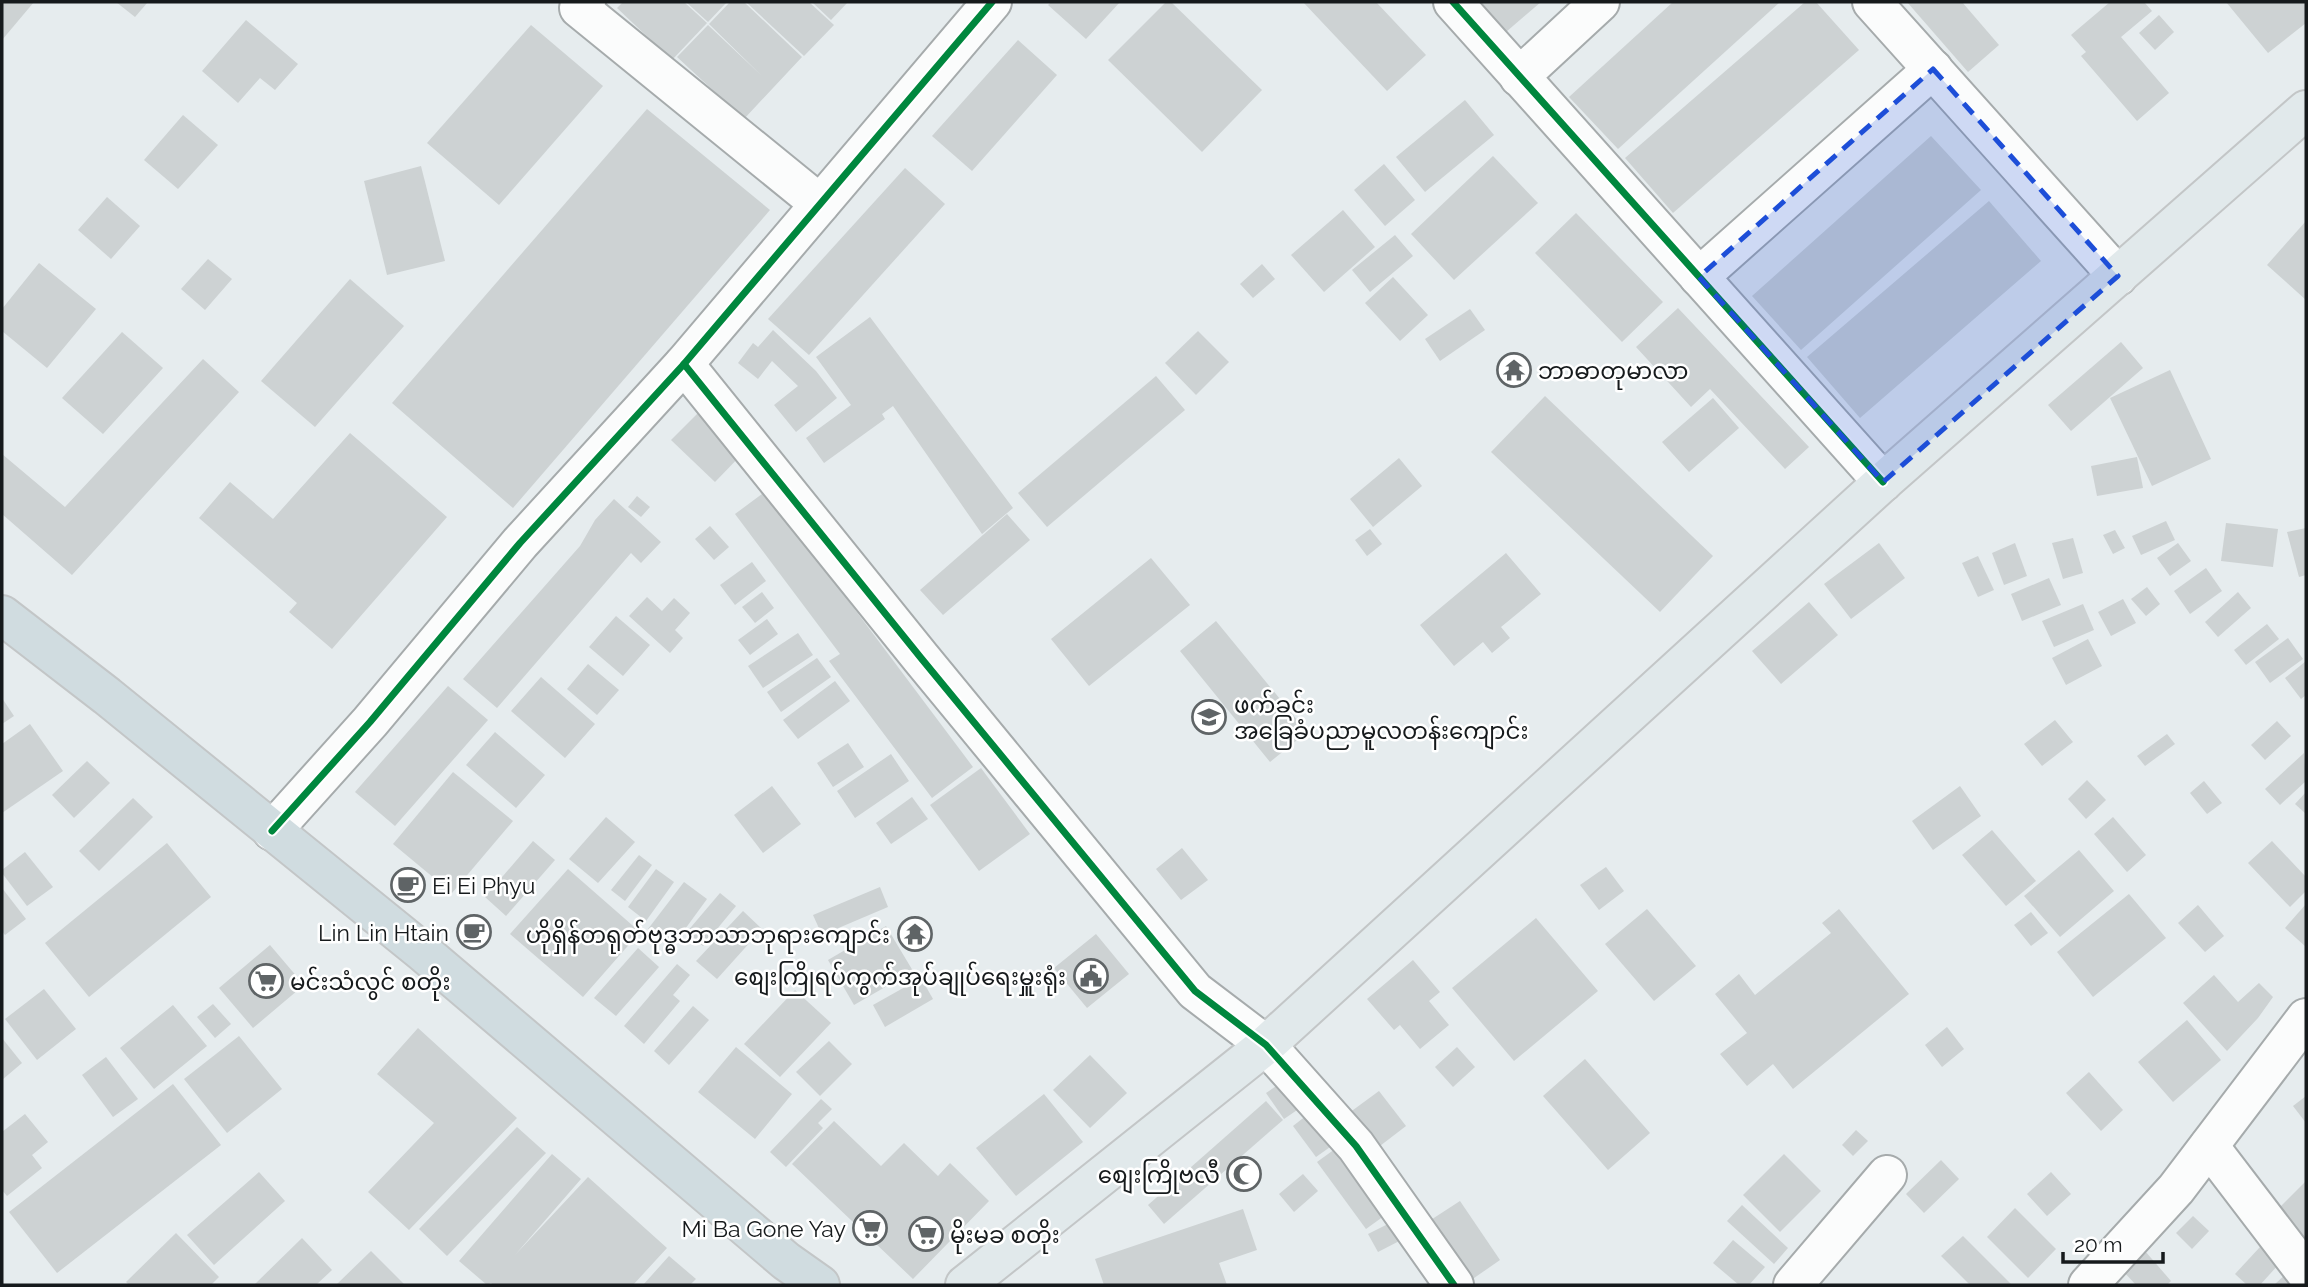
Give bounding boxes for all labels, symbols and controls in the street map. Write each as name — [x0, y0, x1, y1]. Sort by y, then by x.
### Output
temple icon: ဘာဓာတုမာလာ — [1495, 351, 1533, 389]
place label: ဘာဓာတုမာလာ — [1538, 357, 1689, 390]
place label: ဖက်ခင်း အခြေခံပညာမူလတန်းကျောင်း — [1234, 689, 1528, 750]
school or university icon: ဖက်ခင်း အခြေခံပညာမူလတန်းကျောင်း — [1190, 698, 1228, 736]
cafe icon: Ei Ei Phyu — [389, 866, 427, 904]
place label: Ei Ei Phyu — [432, 872, 535, 899]
cafe icon: Lin Lin Htain — [455, 913, 493, 951]
temple icon: ဟိုရှိန်တရုတ်ဗုဒ္ဓဘာသာဘုရားကျောင်း — [896, 915, 934, 953]
place label: Lin Lin Htain — [318, 919, 449, 946]
place label: ဟိုရှိန်တရုတ်ဗုဒ္ဓဘာသာဘုရားကျောင်း — [526, 919, 890, 954]
public building icon: စျေးကြိုရပ်ကွက်အုပ်ချုပ်ရေးမှူးရုံး — [1072, 957, 1110, 995]
place label: စျေးကြိုရပ်ကွက်အုပ်ချုပ်ရေးမှူးရုံး — [734, 961, 1066, 996]
supermarket icon: မင်းသံလွင် စတိုး — [247, 962, 285, 1000]
place label: မင်းသံလွင် စတိုး — [290, 966, 450, 1001]
mosque icon: စျေးကြိုဗလီ — [1225, 1155, 1263, 1193]
place label: စျေးကြိုဗလီ — [1098, 1159, 1220, 1194]
supermarket icon: Mi Ba Gone Yay — [851, 1209, 889, 1247]
place label: Mi Ba Gone Yay — [682, 1215, 846, 1242]
supermarket icon: မိုးမခ စတိုး — [907, 1215, 945, 1253]
place label: မိုးမခ စတိုး — [950, 1219, 1060, 1254]
scale bar — [2063, 1220, 2163, 1264]
text: 20 m — [2074, 1232, 2122, 1257]

